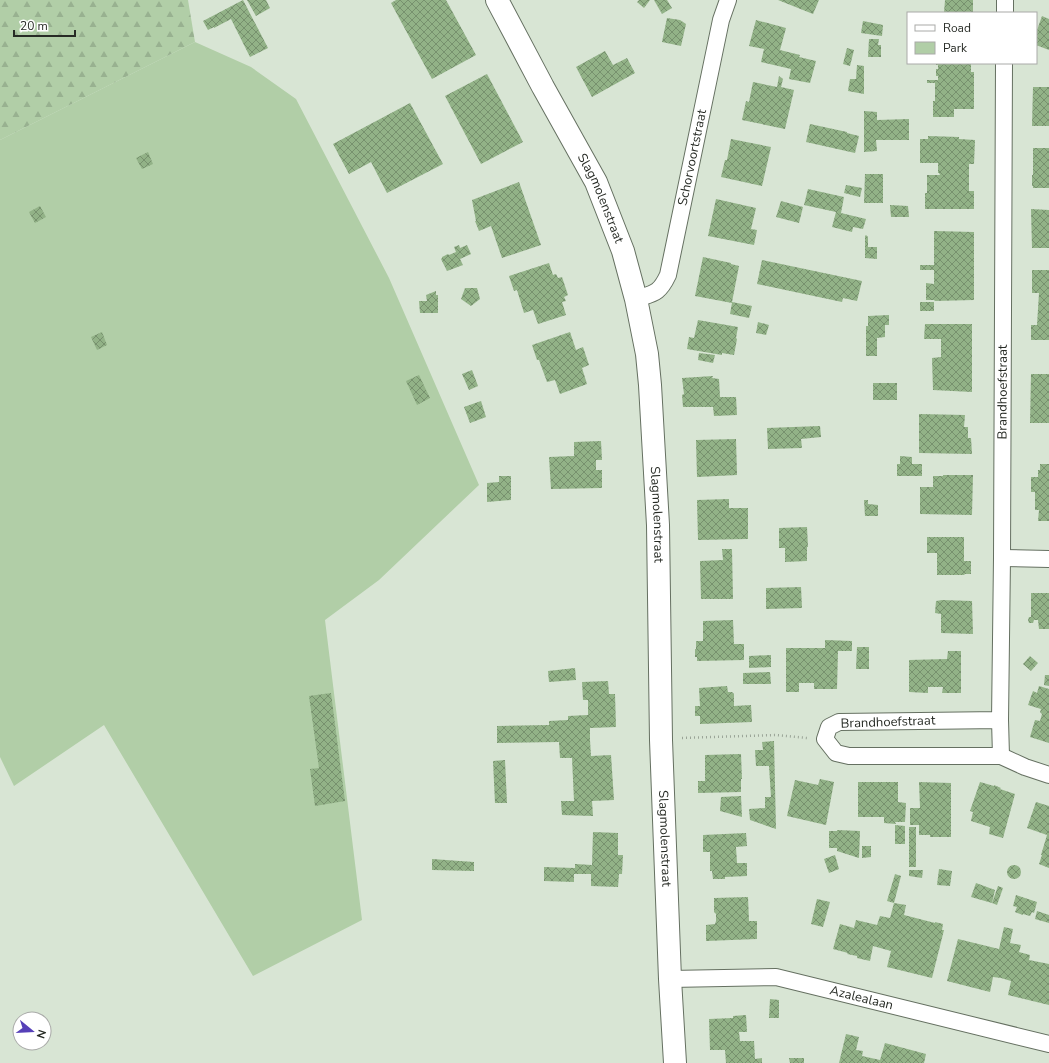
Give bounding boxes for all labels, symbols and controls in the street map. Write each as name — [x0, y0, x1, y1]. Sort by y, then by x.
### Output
scale bar — [14, 12, 75, 38]
legend — [907, 12, 1037, 64]
text: 20 m — [20, 18, 48, 34]
text: Road — [943, 20, 971, 36]
text: Park — [943, 40, 968, 56]
street label: Schorvoortstraat — [674, 107, 711, 207]
street label: Slagmolenstraat — [573, 150, 628, 246]
street label: Brandhoefstraat — [993, 344, 1012, 439]
street label: Slagmolenstraat — [646, 466, 668, 563]
street label: Brandhoefstraat — [840, 711, 936, 733]
street label: Slagmolenstraat — [654, 790, 676, 887]
street label: Azalealaan — [828, 981, 895, 1014]
north arrow — [12, 1011, 52, 1051]
text: N — [33, 1028, 49, 1040]

